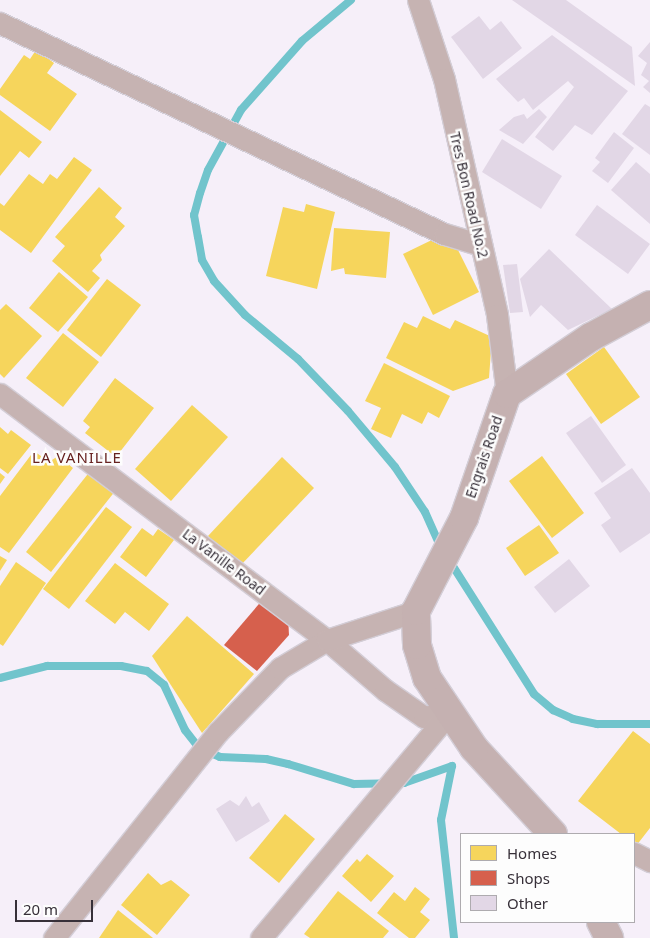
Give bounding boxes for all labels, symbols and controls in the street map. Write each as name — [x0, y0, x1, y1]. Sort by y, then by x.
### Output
street label: Tres Bon Road No.2 — [446, 130, 492, 260]
street label: Engrais Road — [462, 414, 506, 500]
district label: LA VANILLE — [31, 449, 123, 467]
street label: La Vanille Road — [179, 525, 269, 599]
legend — [460, 833, 635, 923]
text: Homes — [507, 843, 557, 863]
text: Shops — [507, 868, 550, 888]
scale bar — [18, 890, 95, 922]
text: Other — [507, 893, 548, 913]
text: 20 m — [23, 899, 58, 919]

